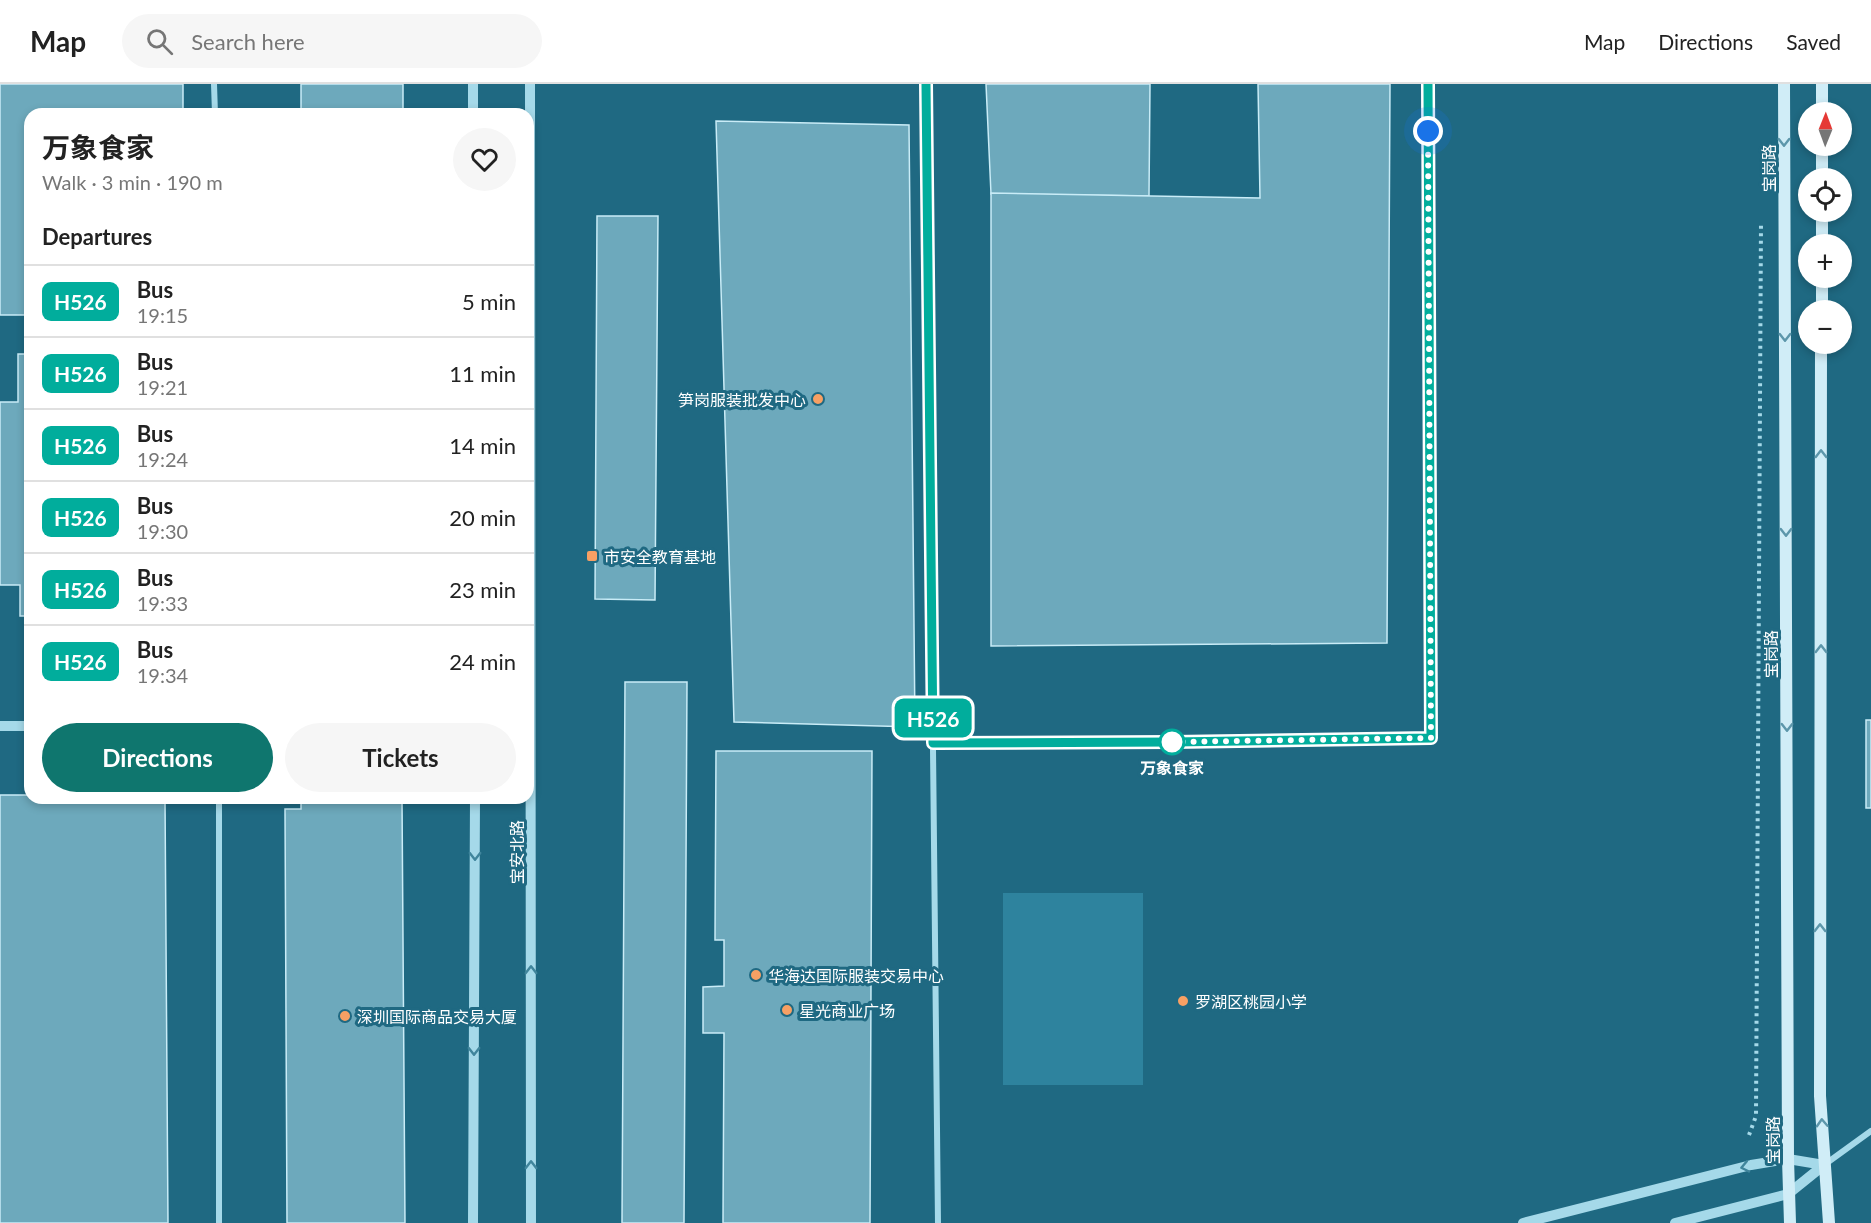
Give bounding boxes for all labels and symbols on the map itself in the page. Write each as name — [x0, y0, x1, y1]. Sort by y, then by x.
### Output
north arrow — [1798, 102, 1852, 156]
your location — [1413, 116, 1443, 146]
one-way arrow — [1778, 138, 1790, 147]
street label: 宝岗路 — [1759, 144, 1778, 192]
one-way arrow — [1779, 333, 1791, 342]
place label: 笋岗服装批发中心 — [678, 390, 806, 409]
marker: 笋岗服装批发中心 — [811, 392, 825, 406]
one-way arrow — [1815, 449, 1827, 458]
one-way arrow — [1780, 528, 1792, 537]
place label: 市安全教育基地 — [604, 547, 716, 566]
marker: 市安全教育基地 — [585, 549, 599, 563]
street label: 宝岗路 — [1761, 630, 1780, 678]
one-way arrow — [1815, 644, 1827, 653]
line badge: H526 — [891, 698, 975, 738]
one-way arrow — [1781, 723, 1793, 732]
marker: 万象食家 — [1159, 729, 1185, 755]
place label: 万象食家 — [1140, 758, 1204, 777]
street label: 宝安北路 — [507, 820, 526, 884]
one-way arrow — [469, 852, 481, 861]
one-way arrow — [1814, 923, 1826, 932]
one-way arrow — [525, 965, 537, 974]
place label: 华海达国际服装交易中心 — [768, 966, 944, 985]
marker: 华海达国际服装交易中心 — [749, 968, 763, 982]
place label: 罗湖区桃园小学 — [1195, 992, 1307, 1011]
marker: 罗湖区桃园小学 — [1176, 994, 1190, 1008]
place label: 星光商业广场 — [799, 1001, 895, 1020]
marker: 星光商业广场 — [780, 1003, 794, 1017]
place label: 深圳国际商品交易大厦 — [357, 1007, 517, 1026]
marker: 深圳国际商品交易大厦 — [338, 1009, 352, 1023]
one-way arrow — [468, 1047, 480, 1056]
street label: 宝岗路 — [1763, 1116, 1782, 1164]
one-way arrow — [1815, 1118, 1828, 1127]
one-way arrow — [525, 1160, 537, 1169]
one-way arrow — [1741, 1160, 1751, 1173]

